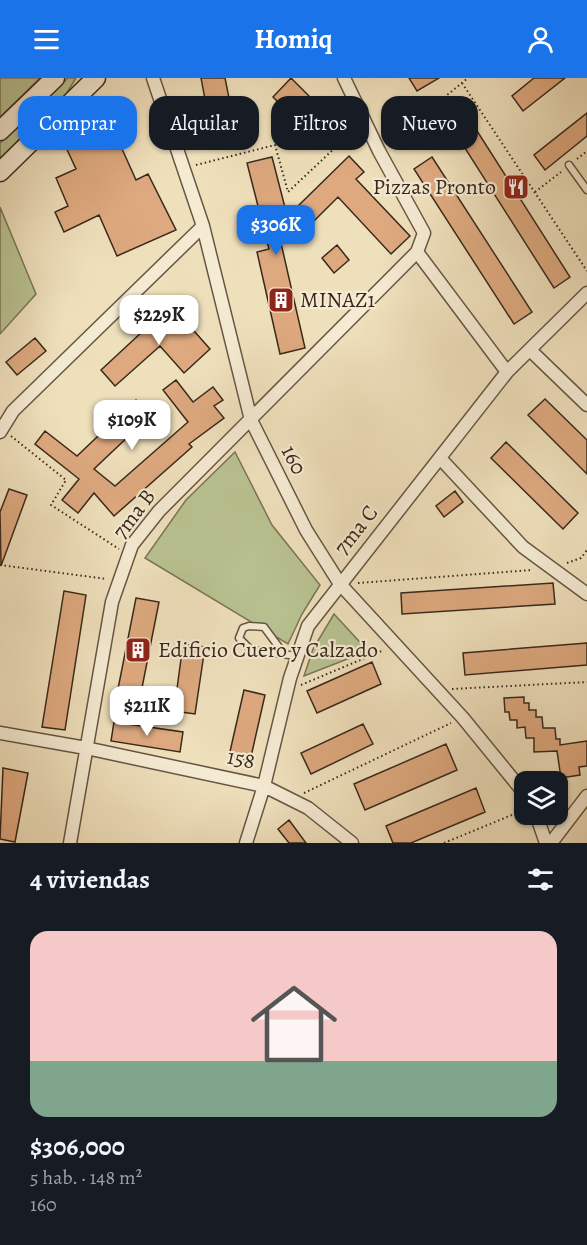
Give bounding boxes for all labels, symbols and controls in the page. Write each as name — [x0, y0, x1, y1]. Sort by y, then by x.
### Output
text: Homiq — [254, 21, 333, 57]
icon: menu — [30, 23, 63, 56]
icon: person — [524, 23, 557, 56]
chip: Comprar — [18, 96, 137, 150]
chip: Alquilar — [149, 96, 259, 150]
chip: Filtros — [271, 96, 369, 150]
chip: Nuevo — [381, 96, 478, 150]
place label: Pizzas Pronto — [373, 172, 496, 202]
restaurant icon: Pizzas Pronto — [501, 172, 531, 202]
pin: $306K — [234, 205, 318, 256]
text: $306K — [251, 211, 301, 238]
building icon: MINAZ1 — [266, 285, 296, 315]
place label: MINAZ1 — [300, 285, 375, 315]
pin: $229K — [117, 295, 201, 346]
text: $229K — [133, 301, 185, 328]
pin: $109K — [90, 400, 174, 451]
text: $109K — [108, 406, 156, 433]
street label: 160 — [274, 440, 314, 480]
street label: 7ma B — [105, 483, 163, 545]
street label: 7ma C — [327, 499, 385, 561]
building icon: Edificio Cuero y Calzado — [123, 635, 153, 665]
place label: Edificio Cuero y Calzado — [158, 635, 378, 665]
pin: $211K — [105, 686, 189, 737]
text: $211K — [124, 692, 170, 719]
street label: 158 — [224, 741, 258, 777]
map controls — [514, 771, 568, 825]
button: layers — [514, 771, 568, 825]
text: 4 viviendas — [30, 862, 150, 897]
icon: filters — [524, 863, 557, 896]
icon: home — [240, 970, 348, 1078]
text: $306,000 — [30, 1129, 125, 1164]
text: 5 hab. · 148 m² — [30, 1164, 142, 1191]
text: 160 — [30, 1191, 57, 1218]

